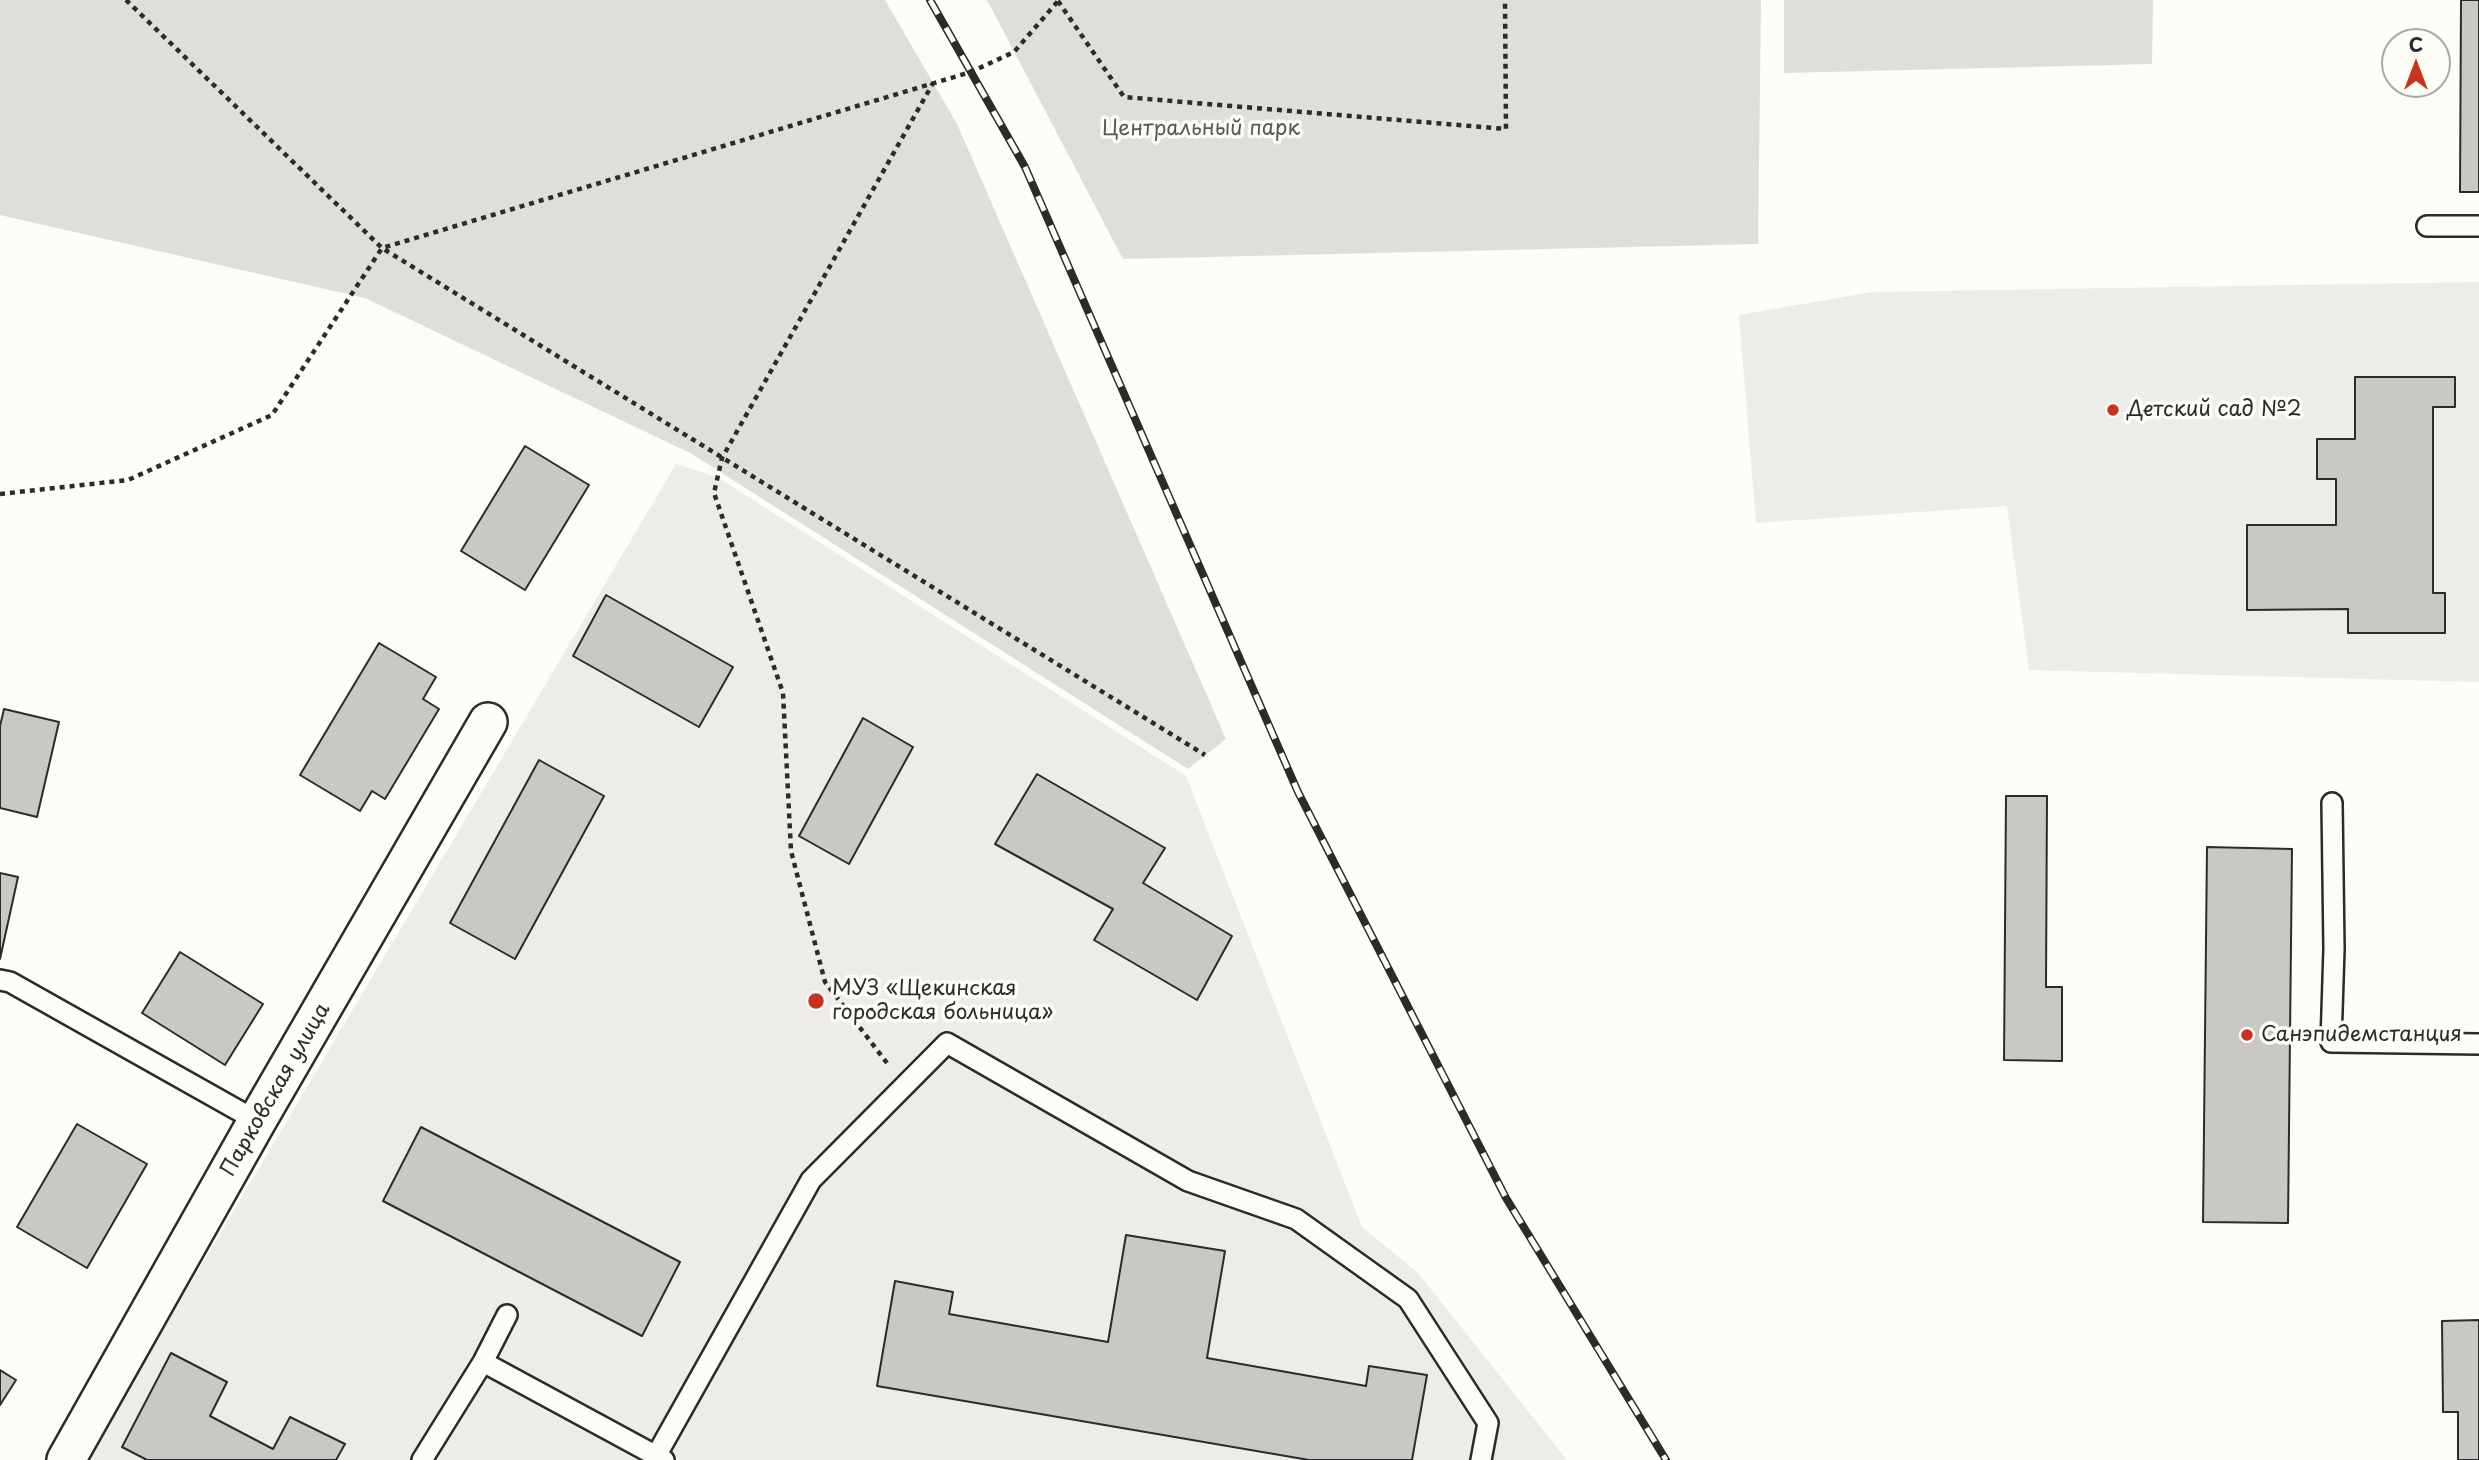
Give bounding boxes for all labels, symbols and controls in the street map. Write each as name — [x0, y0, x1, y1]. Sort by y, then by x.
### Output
north arrow — [2381, 28, 2451, 98]
text: С — [2409, 30, 2423, 58]
park label: Центральный парк — [1102, 116, 1300, 142]
place label: Детский сад №2 — [2127, 397, 2302, 423]
marker: Детский сад №2 — [2105, 402, 2121, 418]
place label: МУЗ «Щекинская городская больница» — [832, 976, 1053, 1026]
marker: МУЗ «Щекинская городская больница» — [806, 991, 826, 1011]
street label: Парковская улица — [216, 999, 336, 1181]
place label: Санэпидемстанция — [2261, 1022, 2462, 1048]
marker: Санэпидемстанция — [2239, 1027, 2255, 1043]

